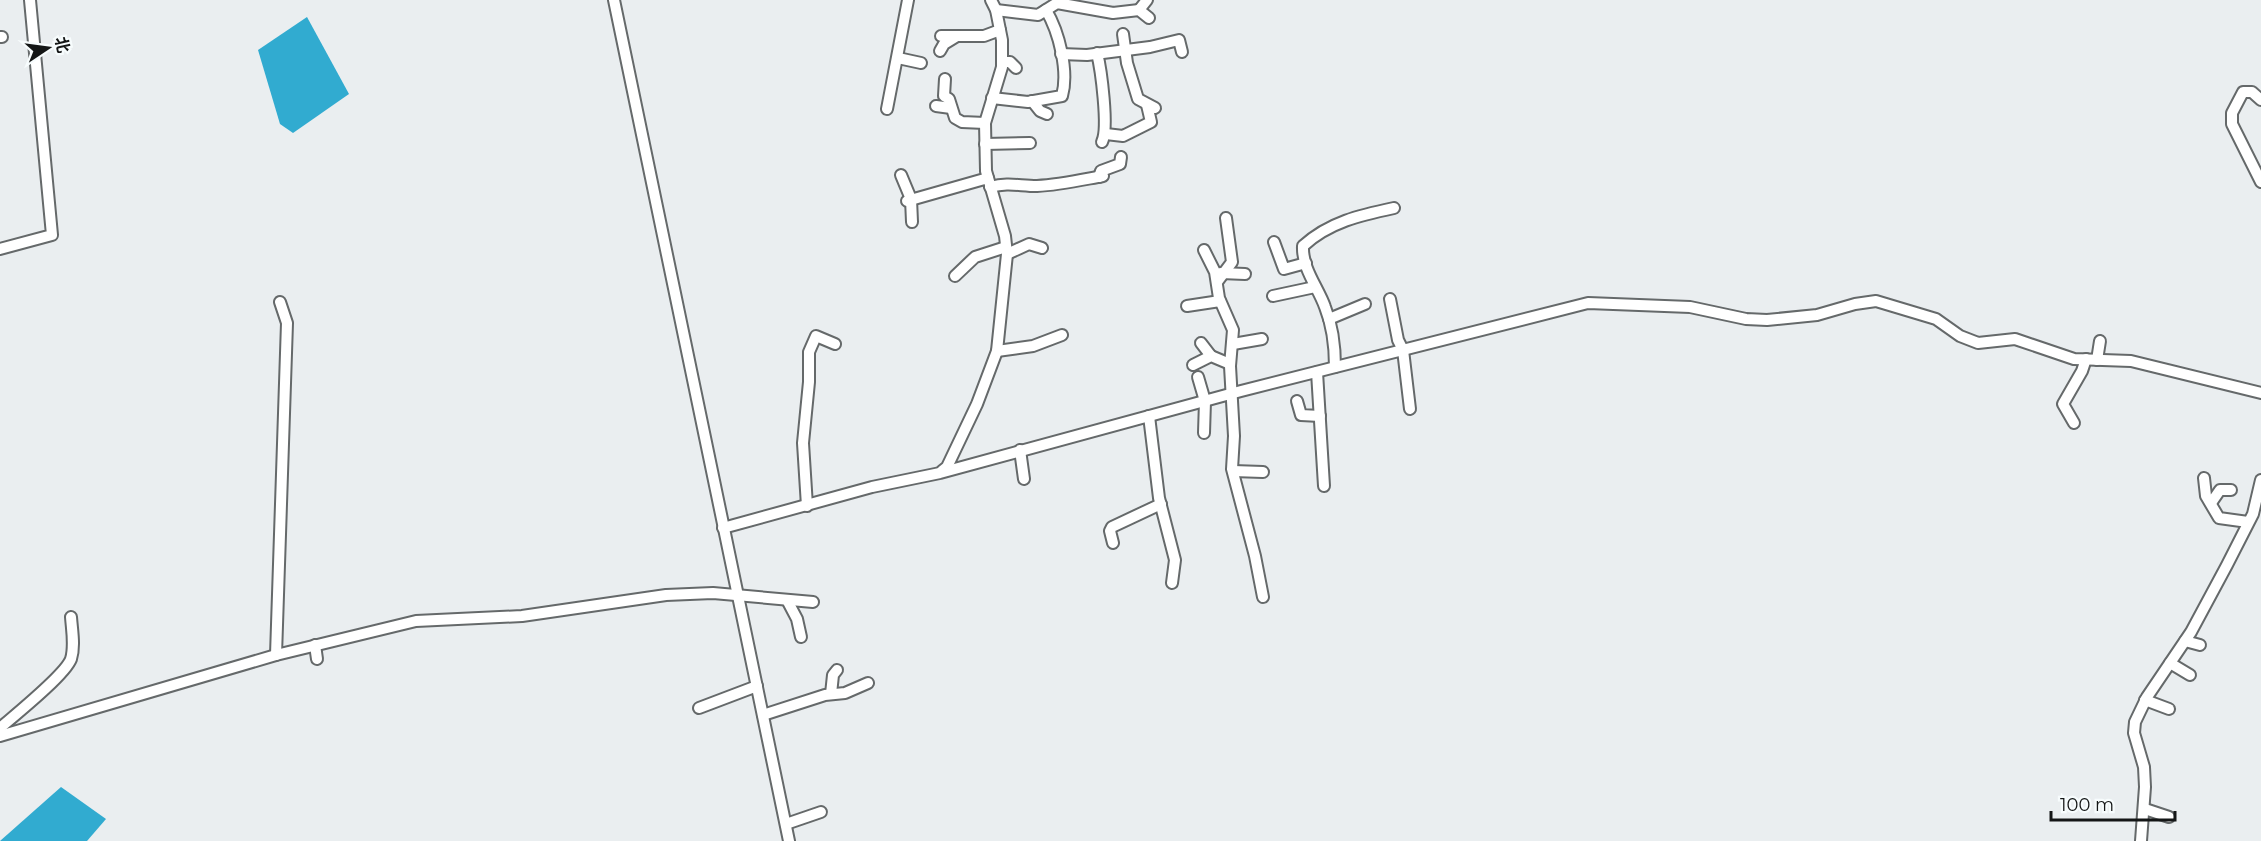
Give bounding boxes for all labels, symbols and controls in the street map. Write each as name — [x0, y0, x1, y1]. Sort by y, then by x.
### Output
north arrow — [18, 18, 78, 78]
text: 北 — [51, 35, 73, 55]
scale bar — [2051, 784, 2176, 822]
text: 100 m — [2060, 794, 2114, 816]

